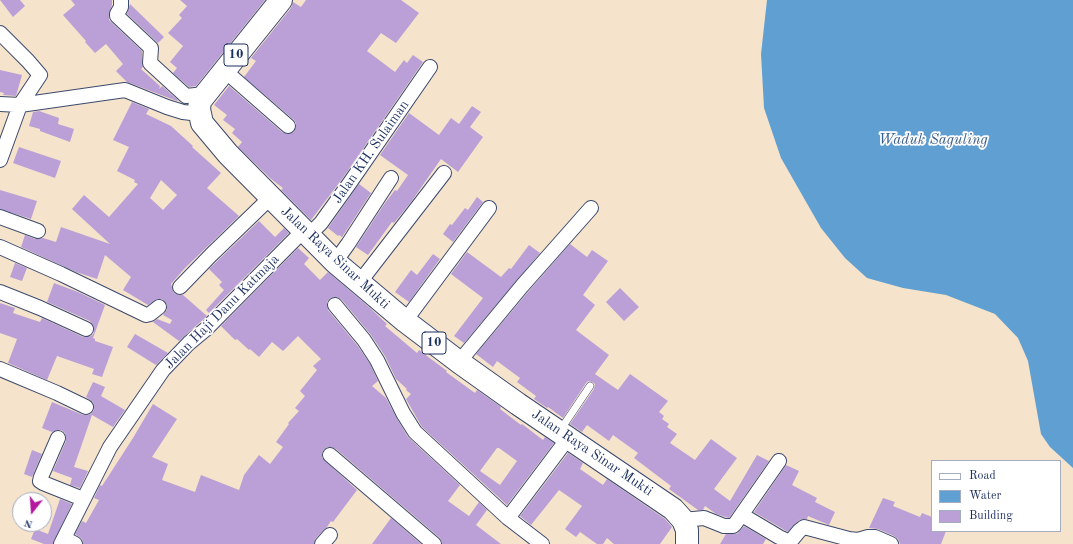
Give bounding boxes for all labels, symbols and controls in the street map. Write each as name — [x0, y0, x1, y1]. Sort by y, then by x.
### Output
road number: 10 — [224, 44, 248, 66]
street label: Jalan KH. Sulaiman — [329, 97, 413, 207]
water label: Waduk Saguling — [878, 131, 988, 149]
street label: Jalan Raya Sinar Mukti — [277, 203, 393, 313]
street label: Jalan Haji Danu Katmaja — [161, 251, 283, 373]
road number: 10 — [422, 332, 446, 354]
street label: Jalan Raya Sinar Mukti — [528, 406, 656, 500]
legend — [931, 460, 1061, 532]
text: Road — [969, 470, 996, 482]
text: Water — [969, 490, 1001, 502]
north arrow — [12, 492, 52, 532]
text: Building — [969, 510, 1013, 522]
text: N — [23, 517, 34, 529]

